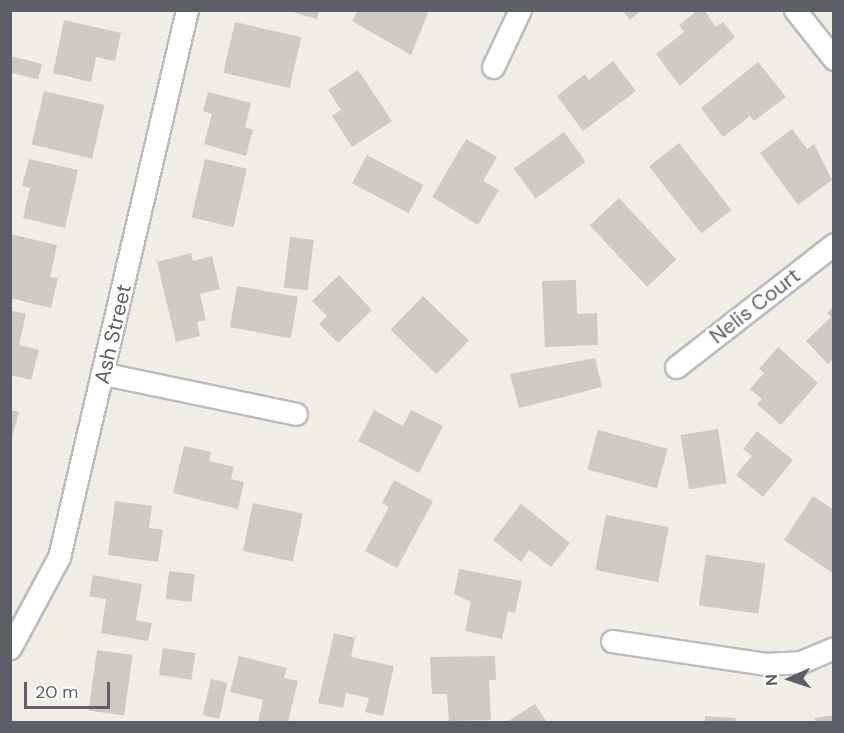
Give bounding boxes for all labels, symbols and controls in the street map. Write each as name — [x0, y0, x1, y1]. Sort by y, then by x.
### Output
street label: Nelis Court — [705, 263, 805, 349]
street label: Ash Street — [89, 282, 137, 386]
north arrow — [760, 649, 820, 709]
scale bar — [27, 670, 112, 708]
text: N — [761, 674, 782, 686]
text: 20 m — [35, 680, 78, 704]

